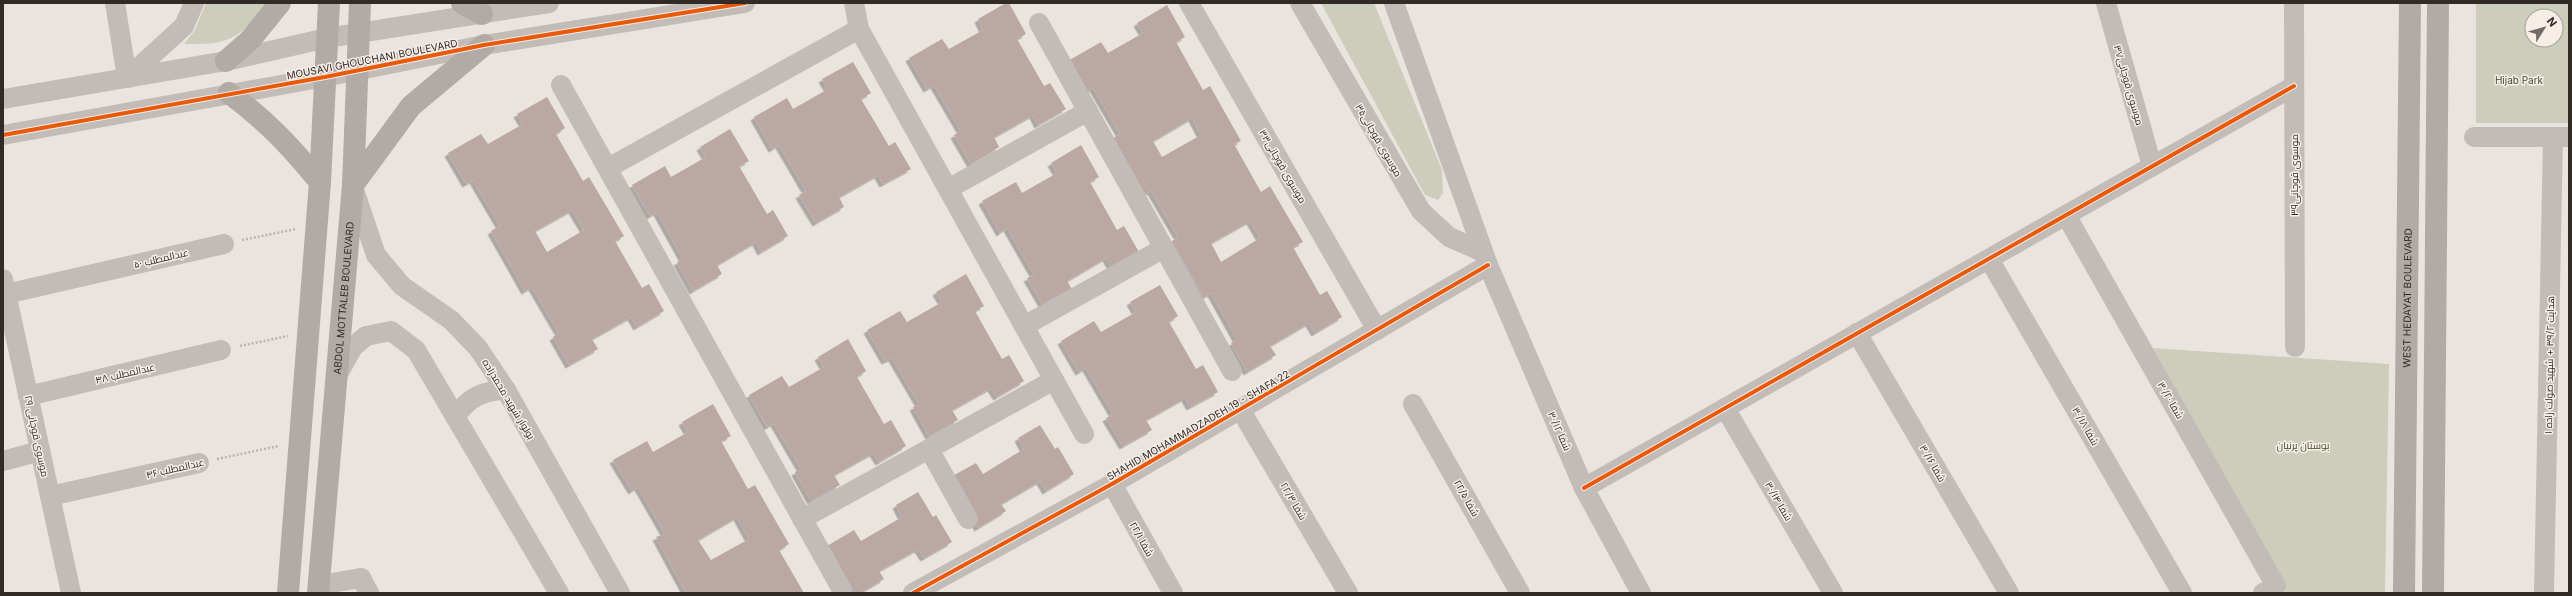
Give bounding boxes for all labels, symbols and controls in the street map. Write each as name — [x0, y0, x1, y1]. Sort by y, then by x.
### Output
north arrow — [2524, 8, 2564, 48]
text: N — [2544, 14, 2560, 30]
street label: MOUSAVI GHOUCHANI BOULEVARD — [286, 37, 458, 81]
street label: موسوی قوچانی۳۷ — [2111, 44, 2146, 127]
park label: Hijab Park — [2495, 74, 2544, 86]
street label: موسوی قوچانی۳۵ — [1352, 101, 1405, 179]
street label: موسوی قوچانی۳۳ — [1256, 127, 1309, 206]
street label: موسوی قوچانی۳۹ — [2288, 134, 2301, 216]
street label: ABDOL MOTTALEB BOULEVARD — [331, 221, 356, 375]
street label: WEST HEDAYAT BOULEVARD — [2400, 228, 2414, 368]
street label: عبدالمطلب ۵۰ — [132, 246, 190, 270]
street label: هدایت ۳۹/۲ + شهید صولت زاده ۱ — [2542, 296, 2557, 434]
street label: بولوار شهید محمدزاده — [479, 357, 538, 442]
street label: عبدالمطلب ۴۸ — [94, 360, 156, 386]
street label: SHAHID MOHAMMADZADEH 19 - SHAFA 22 — [1105, 368, 1291, 482]
street label: شفا ۳۰/۲۰ — [2156, 379, 2186, 421]
street label: موسوی قوچانی ۲۹ — [22, 394, 52, 478]
street label: شفا ۳۰/۱۸ — [2070, 405, 2102, 447]
street label: شفا ۳۰/۱۲ — [1546, 410, 1574, 452]
park label: بوستان پرنیان — [2277, 439, 2329, 452]
street label: شفا ۳۰/۱۶ — [1918, 442, 1948, 484]
street label: عبدالمطلب ۴۶ — [145, 455, 205, 481]
street label: شفا ۲۲/۵ — [1452, 478, 1482, 518]
street label: شفا ۳۰/۱۴ — [1763, 479, 1795, 523]
street label: شفا ۲۲/۳ — [1278, 480, 1310, 522]
street label: ۲۲/۱ شفا — [1128, 520, 1156, 558]

